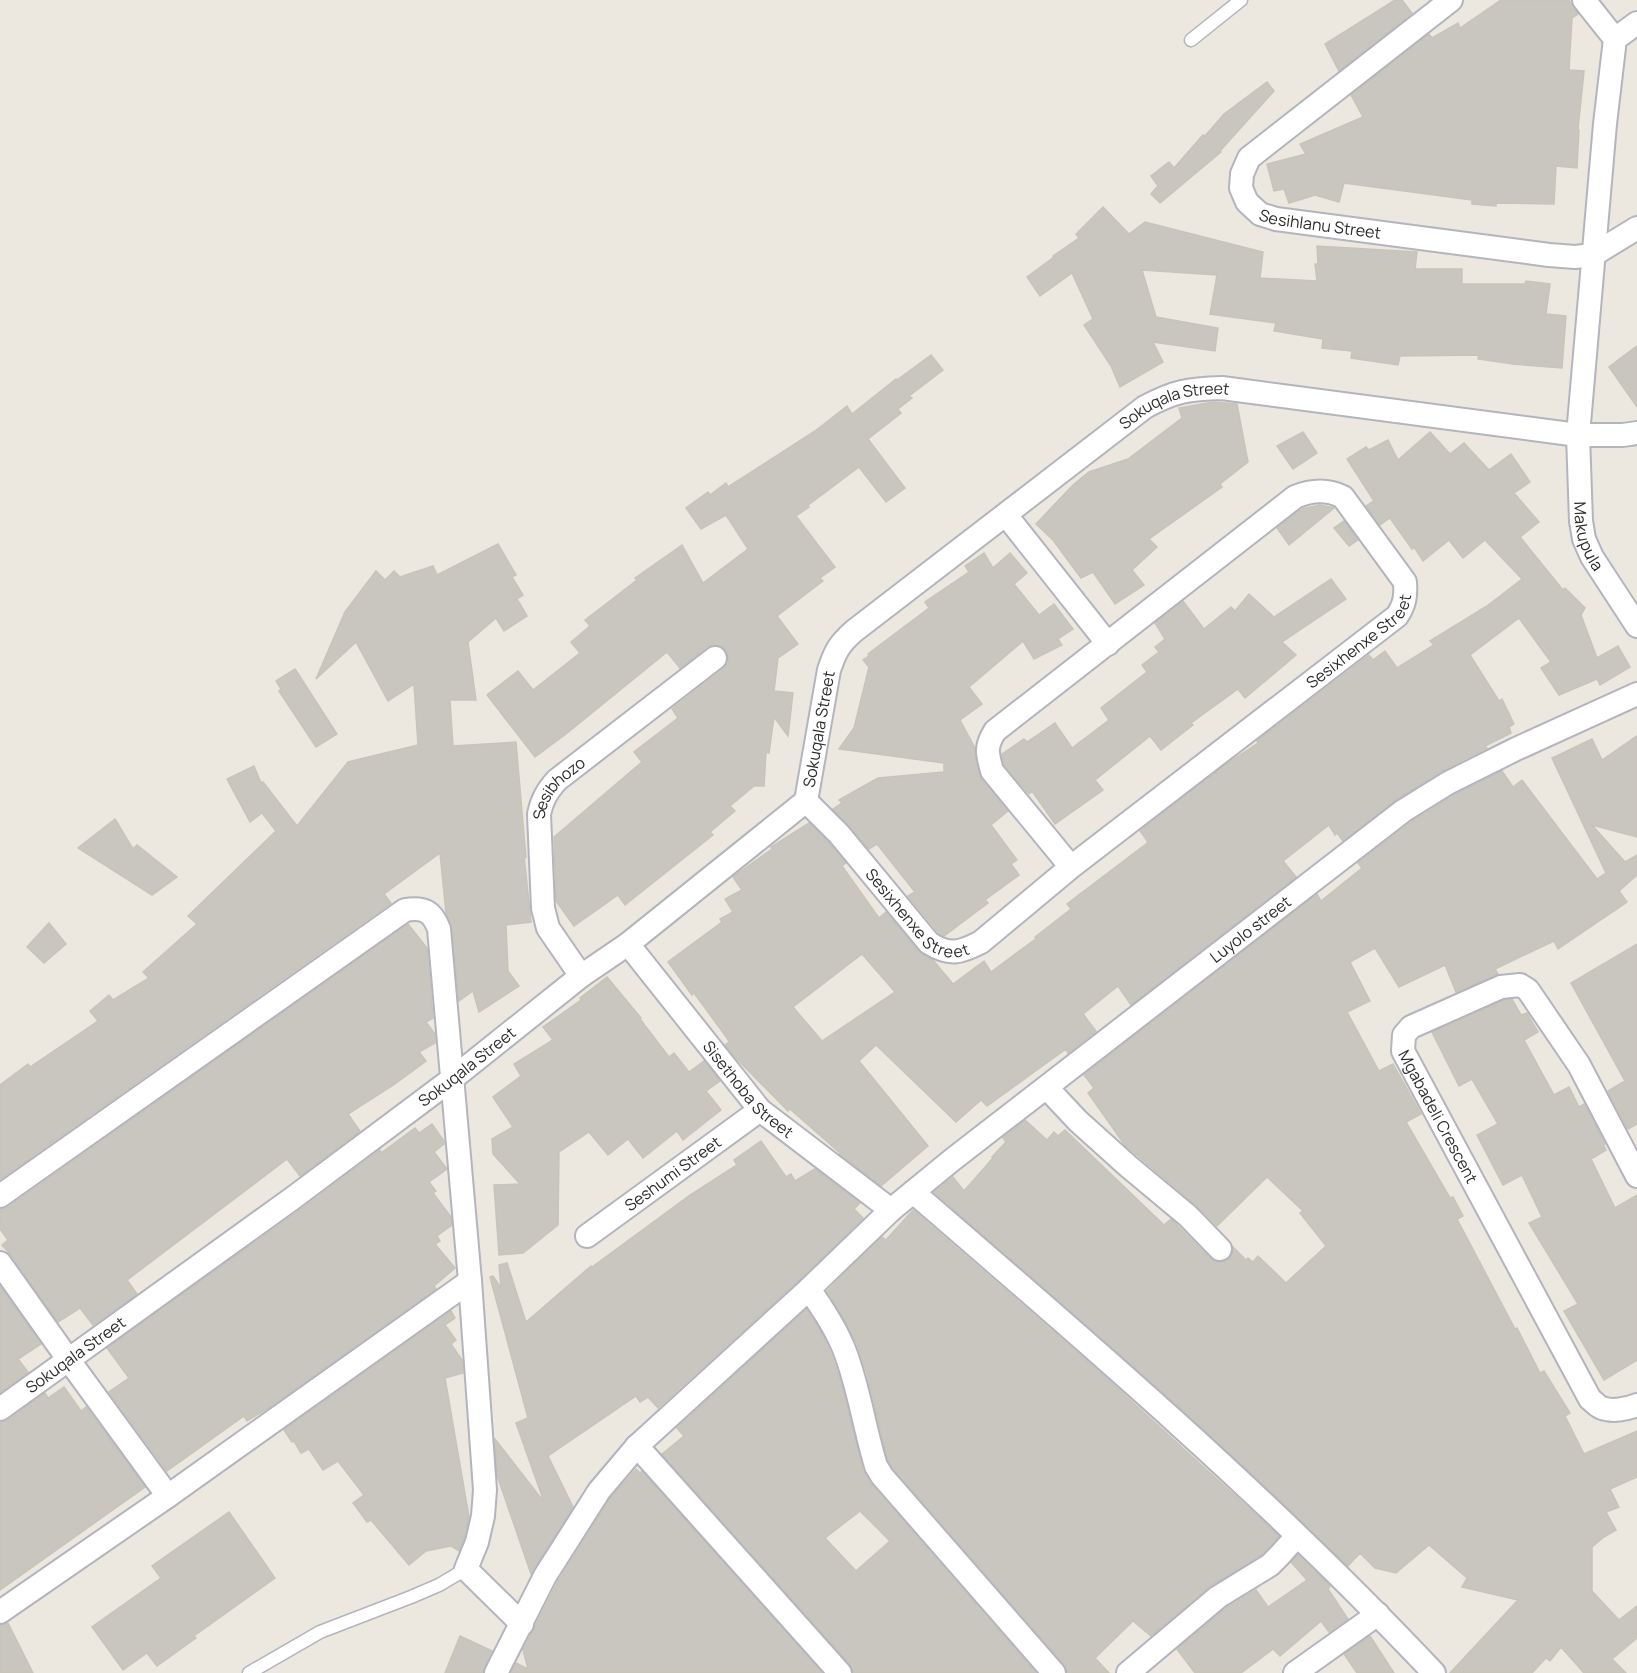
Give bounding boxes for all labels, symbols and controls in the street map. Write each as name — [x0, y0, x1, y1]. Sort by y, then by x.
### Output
street label: Sesihlanu Street — [1256, 203, 1382, 244]
street label: Sokuqala Street — [1114, 377, 1231, 434]
street label: Makupula — [1569, 501, 1609, 575]
street label: Sesixhenxe Street — [1301, 593, 1416, 693]
street label: Sokuqala Street — [798, 669, 840, 789]
street label: Sesibhozo — [528, 751, 589, 820]
street label: Sesixhenxe Street — [861, 864, 972, 963]
street label: Luyolo street — [1205, 891, 1295, 968]
street label: Sokuqala Street — [414, 1022, 520, 1112]
street label: Sisethoba Street — [698, 1036, 798, 1143]
street label: Mgabadeli Crescent — [1393, 1046, 1483, 1187]
street label: Seshumi Street — [620, 1131, 725, 1216]
street label: Sokuqala Street — [21, 1311, 130, 1398]

